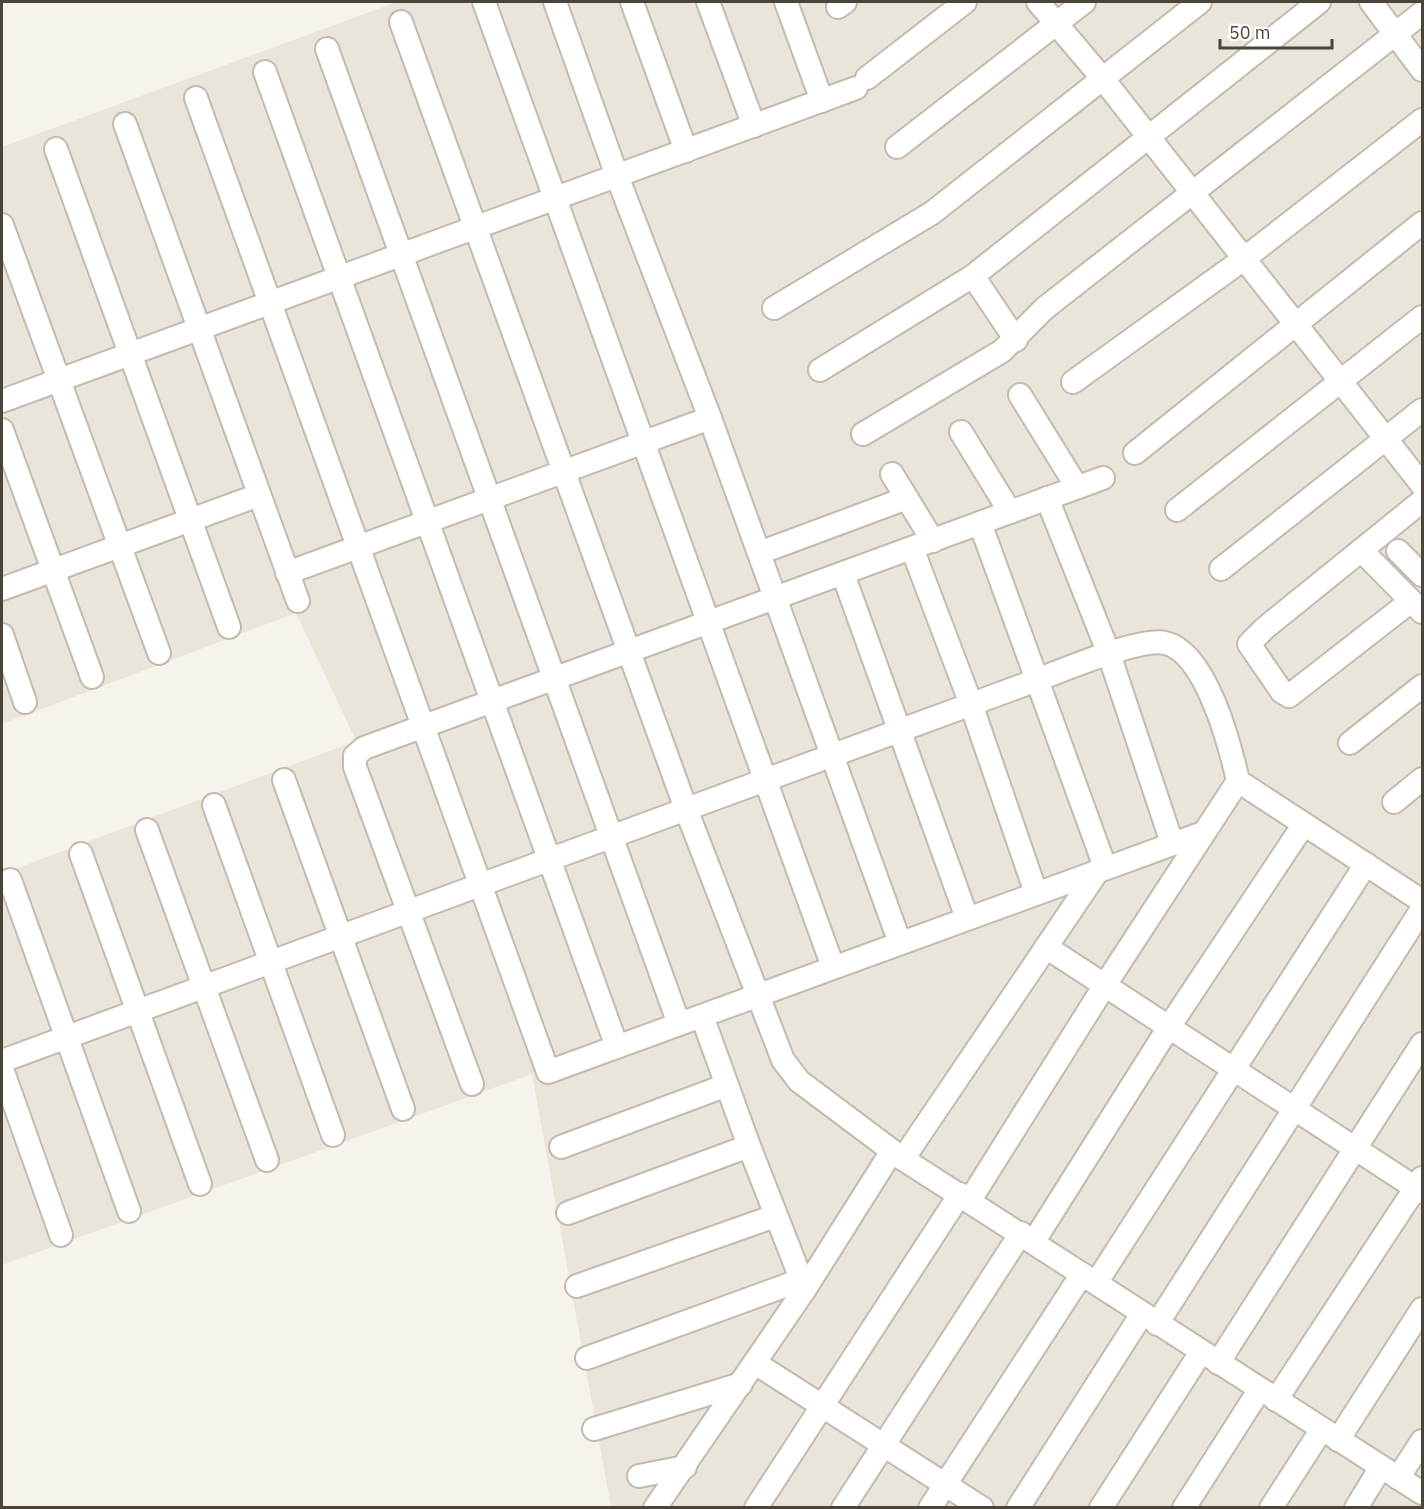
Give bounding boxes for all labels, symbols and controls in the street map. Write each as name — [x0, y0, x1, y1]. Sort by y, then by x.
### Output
scale bar — [1220, 12, 1332, 50]
text: 50 m — [1229, 21, 1271, 44]

